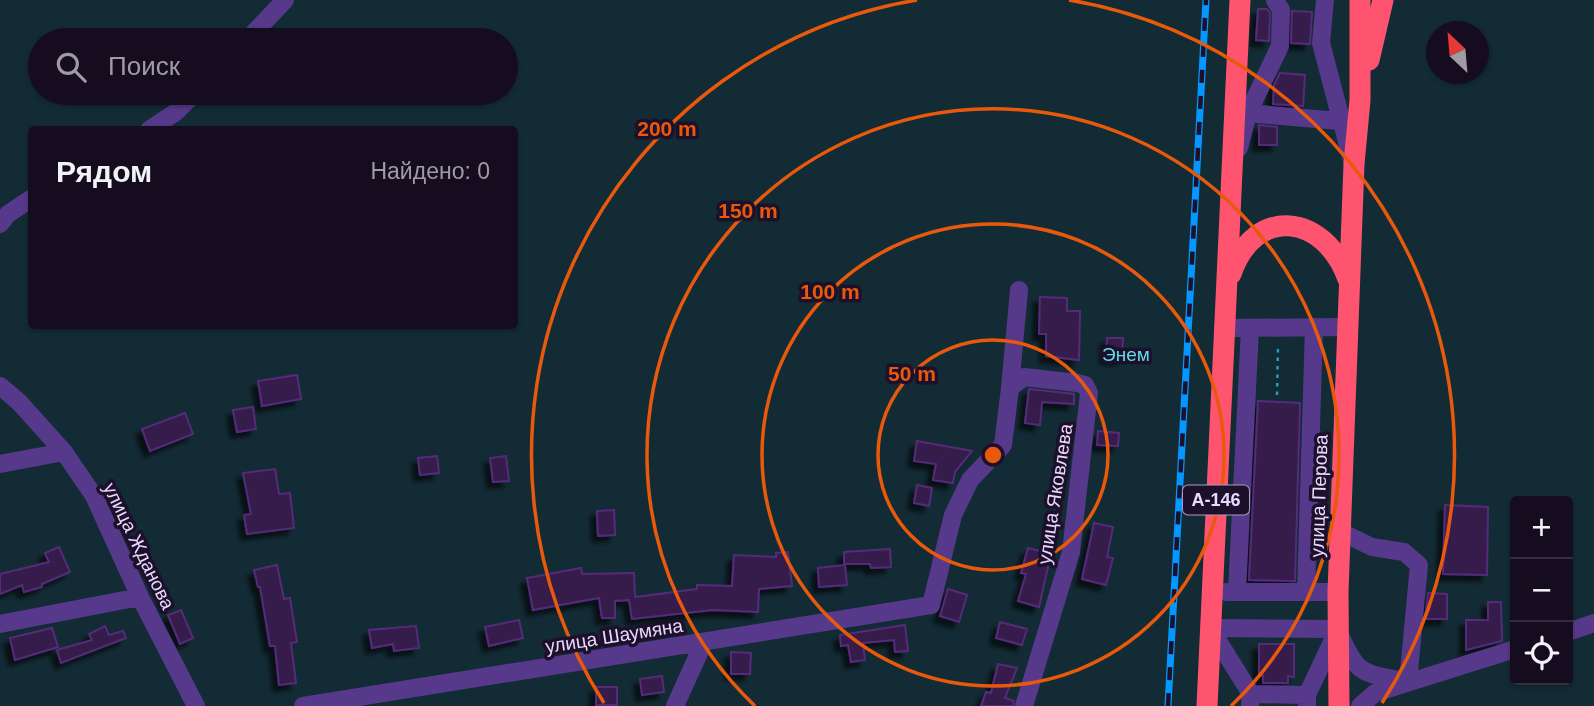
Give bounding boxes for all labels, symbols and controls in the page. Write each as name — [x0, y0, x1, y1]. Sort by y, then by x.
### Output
north arrow — [1426, 21, 1489, 84]
search box — [28, 28, 518, 105]
icon: search — [52, 48, 90, 86]
text: Поиск — [108, 51, 180, 81]
text: 200 m — [637, 117, 697, 140]
text: Рядом — [56, 155, 152, 188]
text: Найдено: 0 — [370, 158, 490, 184]
text: 150 m — [718, 199, 778, 222]
text: 100 m — [800, 280, 860, 303]
park label: Энем — [1102, 344, 1150, 365]
text: 50 m — [888, 362, 936, 385]
street label: улица Яковлева — [1034, 422, 1077, 566]
street label: улица Перова — [1306, 434, 1332, 558]
centre of rings — [981, 443, 1005, 467]
street label: улица Жданова — [99, 479, 179, 613]
road number: А-146 — [1183, 486, 1249, 514]
map controls — [1510, 496, 1573, 685]
button: + — [1510, 496, 1573, 559]
button: − — [1510, 559, 1573, 622]
street label: улица Шаумяна — [544, 615, 685, 657]
button: locate — [1510, 622, 1573, 685]

